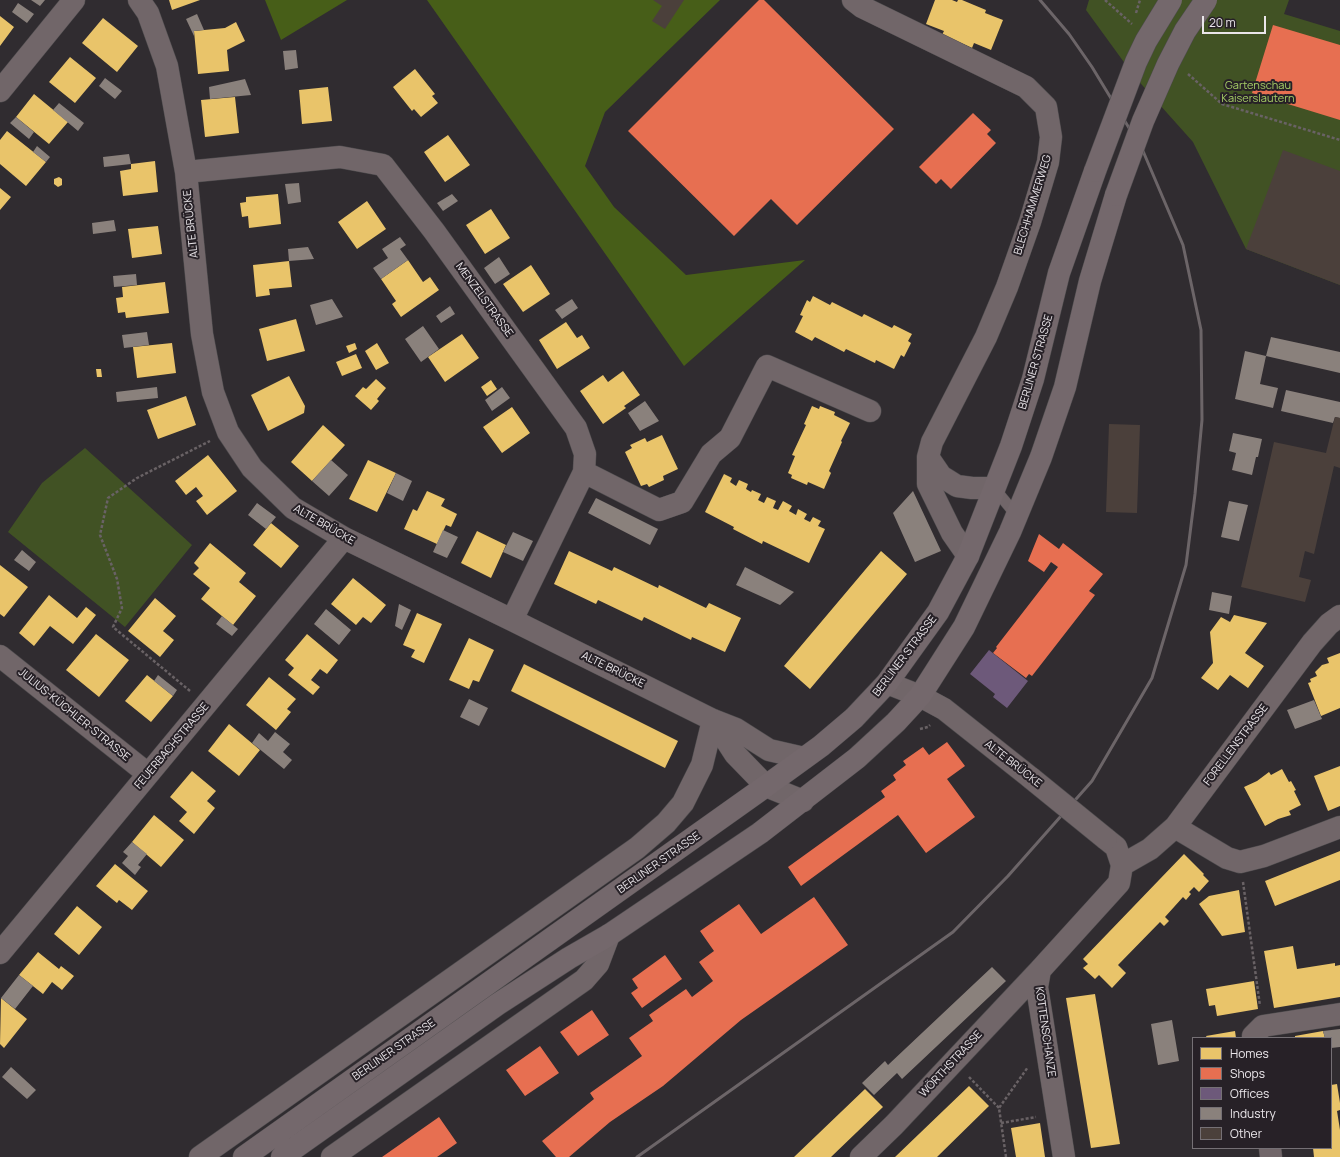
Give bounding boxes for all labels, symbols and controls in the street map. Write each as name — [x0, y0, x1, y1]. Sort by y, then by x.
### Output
scale bar — [1204, 8, 1268, 34]
text: 20 m — [1209, 14, 1236, 31]
park label: Gartenschau Kaiserslautern — [1221, 79, 1295, 105]
street label: BLECHHAMMERWEG — [1011, 153, 1055, 257]
street label: ALTE BRÜCKE — [181, 189, 201, 259]
street label: MENZELSTRASSE — [453, 260, 515, 340]
street label: BERLINER STRASSE — [1016, 313, 1056, 411]
street label: ALTE BRÜCKE — [291, 502, 357, 548]
street label: BERLINER STRASSE — [870, 613, 940, 699]
street label: ALTE BRÜCKE — [579, 649, 647, 691]
street label: JULIUS-KÜCHLER-STRASSE — [15, 666, 133, 764]
street label: FEUERBACHSTRASSE — [132, 700, 212, 792]
street label: FORELLENSTRASSE — [1201, 702, 1271, 788]
street label: ALTE BRÜCKE — [982, 738, 1044, 790]
street label: BERLINER STRASSE — [615, 829, 703, 897]
street label: KOTTENSCHANZE — [1032, 986, 1058, 1078]
street label: BERLINER STRASSE — [350, 1016, 438, 1084]
street label: WÖRTHSTRASSE — [917, 1028, 985, 1100]
legend — [1192, 1037, 1332, 1149]
text: Homes — [1230, 1045, 1269, 1062]
text: Shops — [1230, 1065, 1265, 1082]
text: Offices — [1230, 1085, 1269, 1102]
text: Industry — [1230, 1105, 1276, 1122]
text: Other — [1230, 1125, 1262, 1142]

